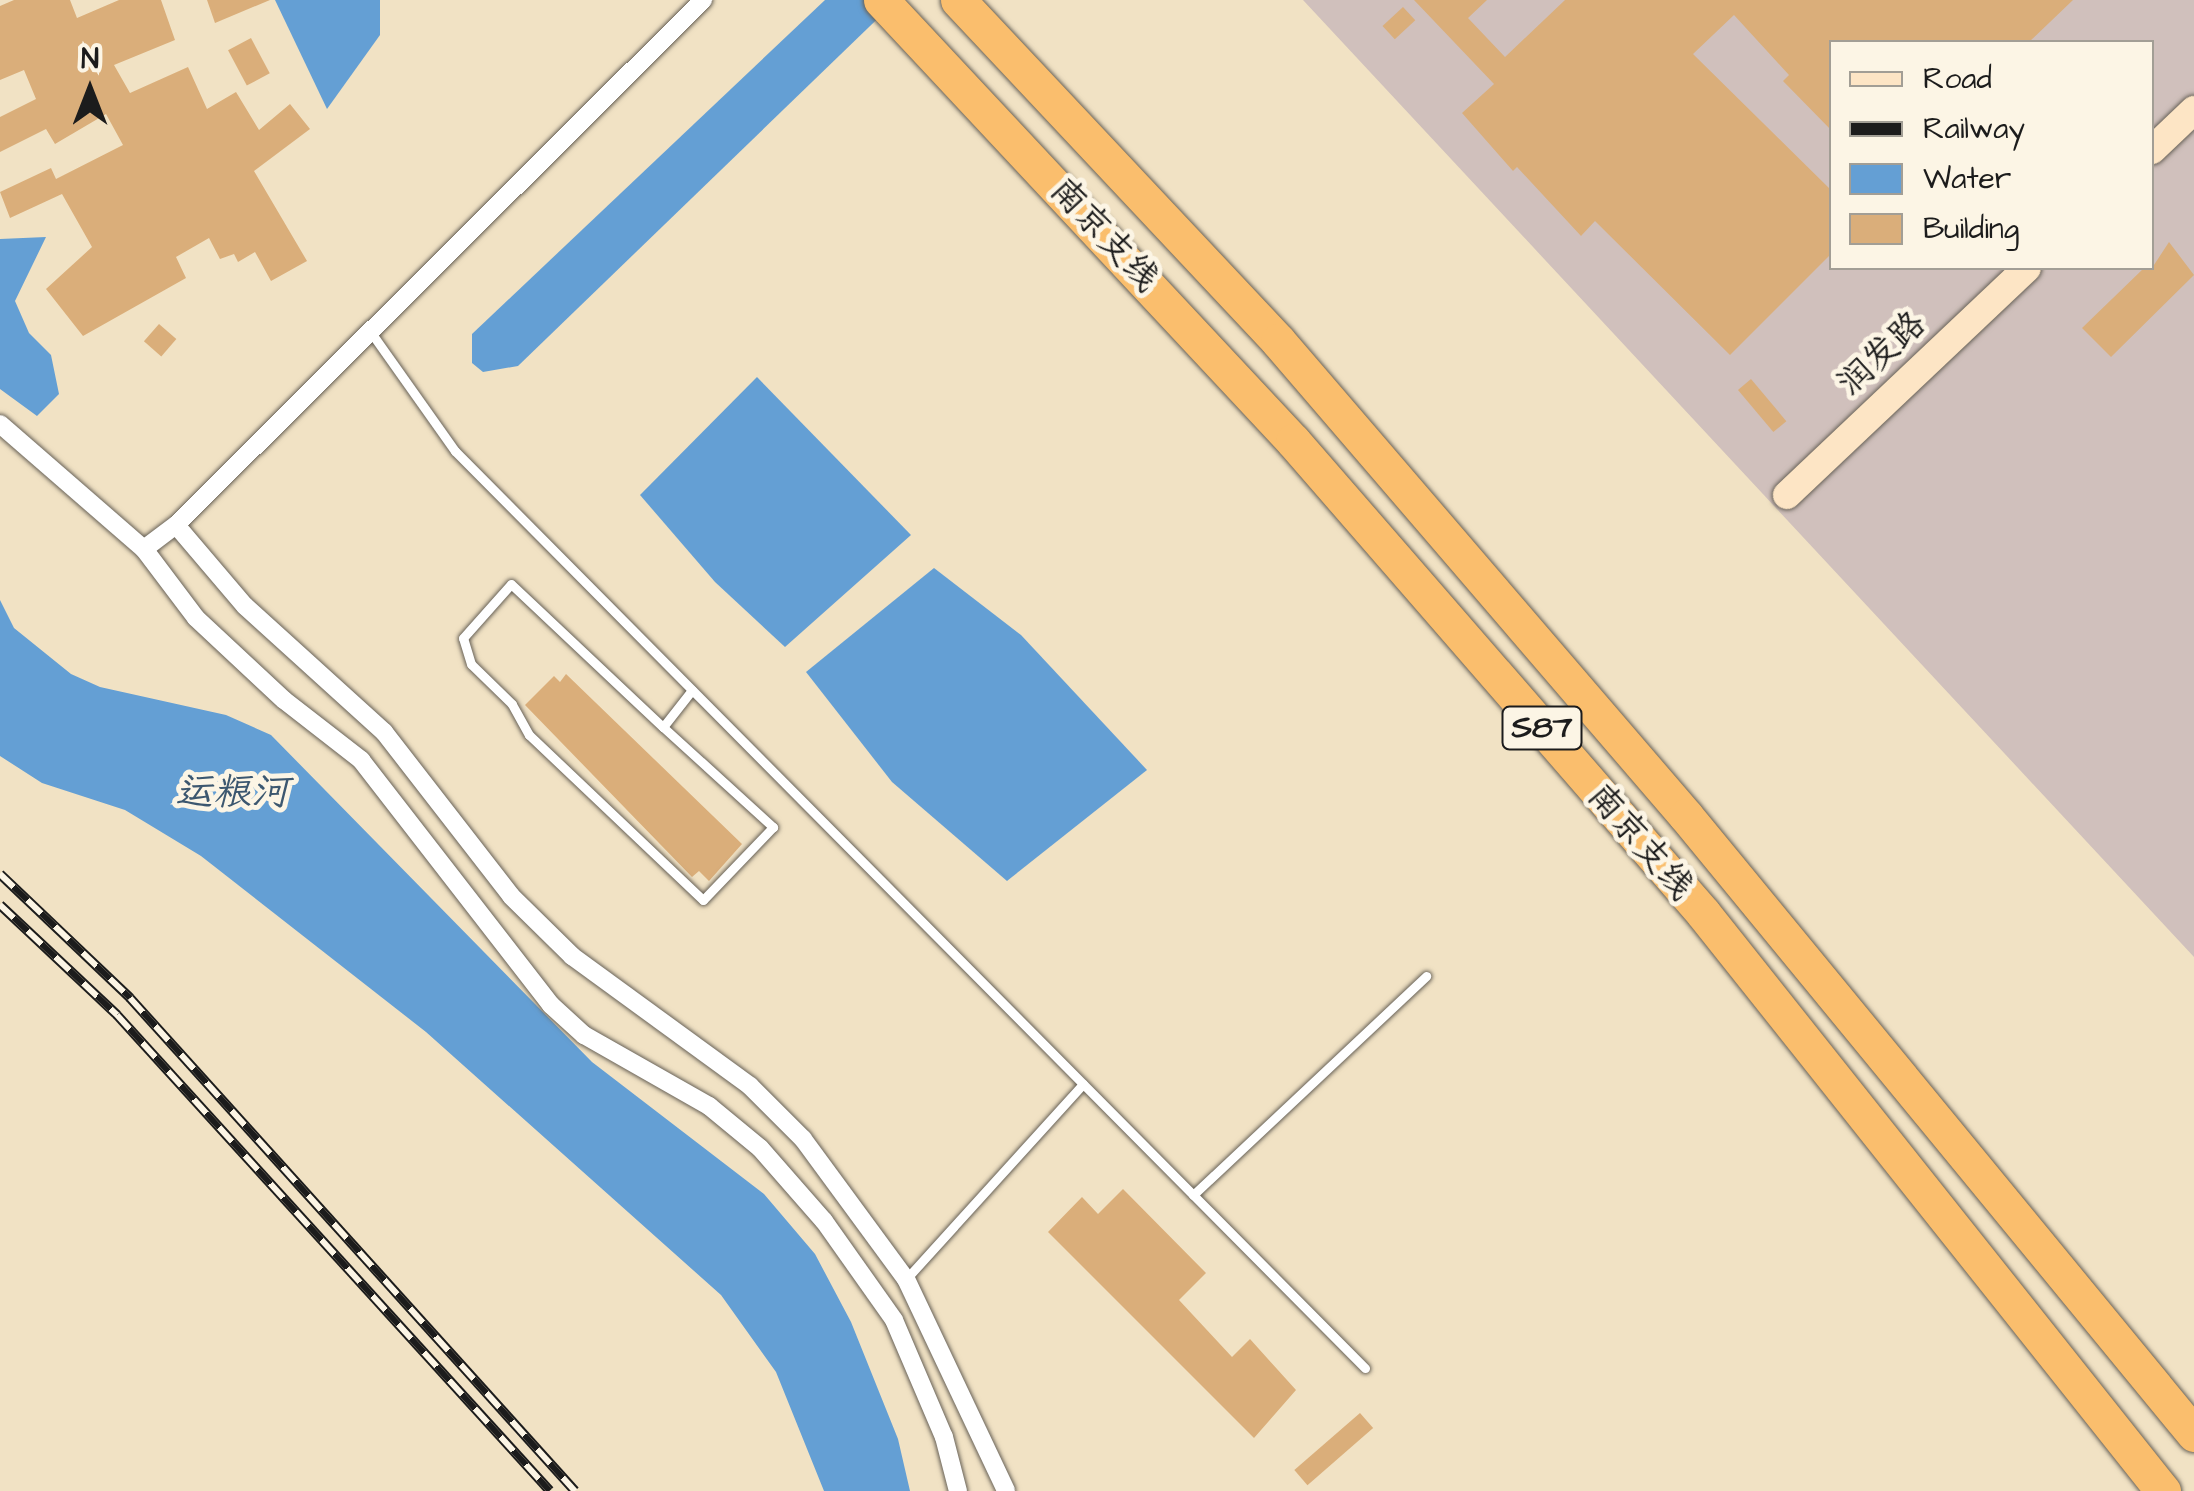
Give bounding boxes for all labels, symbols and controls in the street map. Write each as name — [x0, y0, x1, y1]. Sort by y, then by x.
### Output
north arrow — [40, 40, 140, 140]
text: N — [81, 40, 99, 79]
legend — [1829, 40, 2154, 270]
text: Road — [1923, 58, 1992, 100]
text: Railway — [1923, 108, 2025, 150]
text: Water — [1923, 158, 2011, 200]
street label: 南京支线 — [1041, 169, 1167, 301]
text: Building — [1923, 208, 2019, 250]
street label: 润发路 — [1829, 303, 1935, 405]
road number: S87 — [1500, 701, 1584, 755]
water label: 运粮河 — [175, 771, 289, 817]
street label: 南京支线 — [1578, 775, 1702, 909]

